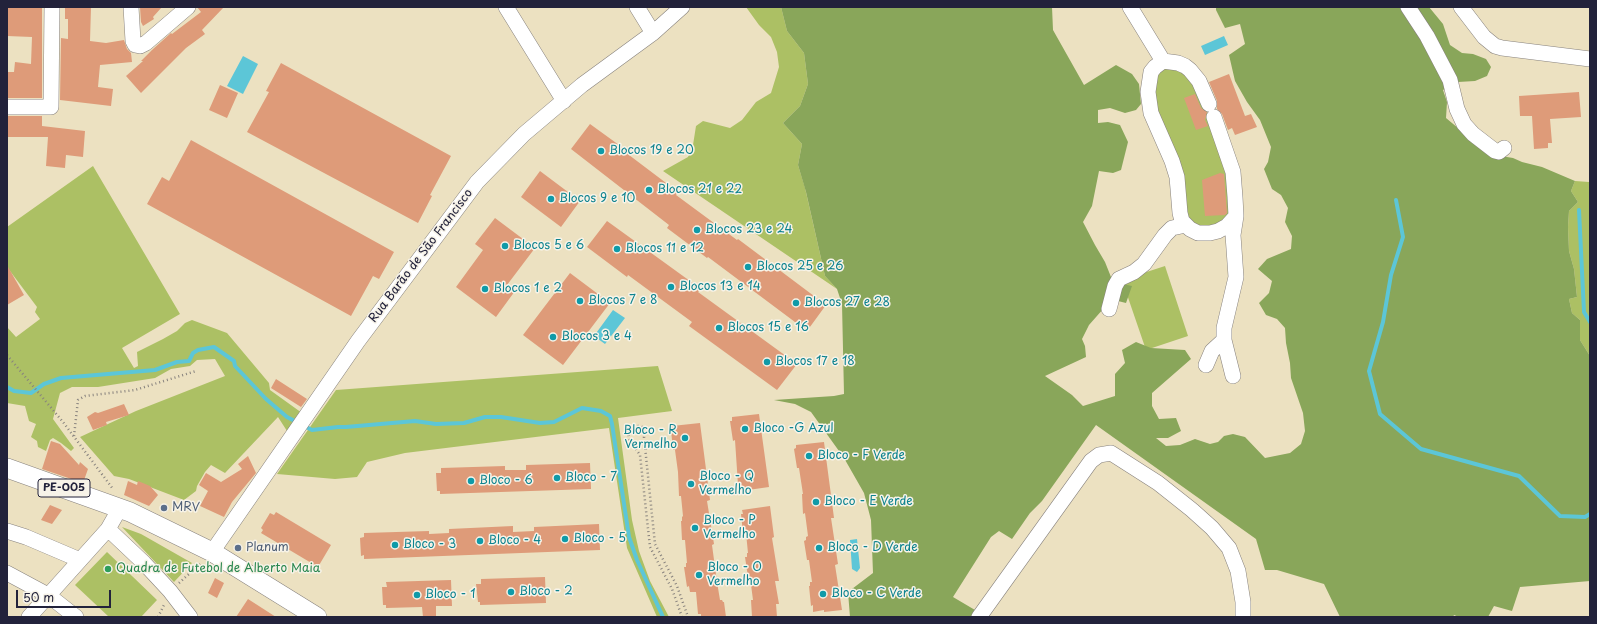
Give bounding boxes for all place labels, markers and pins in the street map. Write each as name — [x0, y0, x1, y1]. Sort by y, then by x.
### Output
place label: Blocos 19 e 20 — [609, 144, 694, 158]
marker: Blocos 19 e 20 — [596, 146, 606, 156]
place label: Blocos 21 e 22 — [657, 183, 742, 197]
marker: Blocos 21 e 22 — [644, 185, 654, 195]
place label: Blocos 9 e 10 — [559, 192, 635, 206]
marker: Blocos 9 e 10 — [546, 194, 556, 204]
place label: Blocos 23 e 24 — [705, 223, 792, 237]
marker: Blocos 23 e 24 — [692, 225, 702, 235]
place label: Blocos 5 e 6 — [513, 239, 584, 253]
marker: Blocos 5 e 6 — [500, 241, 510, 251]
place label: Blocos 11 e 12 — [625, 242, 704, 256]
marker: Blocos 11 e 12 — [612, 244, 622, 254]
place label: Blocos 25 e 26 — [756, 260, 844, 274]
marker: Blocos 25 e 26 — [743, 262, 753, 272]
place label: Blocos 13 e 14 — [679, 280, 761, 294]
place label: Blocos 1 e 2 — [493, 282, 562, 296]
marker: Blocos 13 e 14 — [666, 282, 676, 292]
marker: Blocos 1 e 2 — [480, 284, 490, 294]
place label: Blocos 7 e 8 — [588, 294, 657, 308]
marker: Blocos 7 e 8 — [575, 296, 585, 306]
place label: Blocos 27 e 28 — [804, 296, 890, 310]
marker: Blocos 27 e 28 — [791, 298, 801, 308]
place label: Blocos 15 e 16 — [727, 321, 809, 335]
marker: Blocos 15 e 16 — [714, 323, 724, 333]
place label: Blocos 3 e 4 — [561, 330, 632, 344]
marker: Blocos 3 e 4 — [548, 332, 558, 342]
place label: Blocos 17 e 18 — [775, 355, 855, 369]
marker: Blocos 17 e 18 — [762, 357, 772, 367]
place label: Bloco -G Azul — [753, 422, 834, 436]
place label: Bloco - R Vermelho — [623, 424, 677, 452]
marker: Bloco -G Azul — [740, 424, 750, 434]
marker: Bloco - R Vermelho — [680, 433, 690, 443]
place label: Bloco - F Verde — [817, 449, 905, 463]
marker: Bloco - F Verde — [804, 451, 814, 461]
place label: Bloco - Q Vermelho — [699, 470, 754, 498]
place label: Bloco - 7 — [565, 471, 617, 485]
marker: Bloco - 7 — [552, 473, 562, 483]
place label: Bloco - 6 — [479, 474, 533, 488]
marker: Bloco - 6 — [466, 476, 476, 486]
marker: Bloco - Q Vermelho — [686, 479, 696, 489]
place label: Bloco - E Verde — [824, 495, 913, 509]
marker: Bloco - E Verde — [811, 497, 821, 507]
place label: MRV — [172, 501, 200, 515]
marker: MRV — [159, 503, 169, 513]
place label: Bloco - P Vermelho — [703, 514, 756, 542]
marker: Bloco - P Vermelho — [690, 523, 700, 533]
place label: Bloco - 5 — [573, 532, 626, 546]
place label: Bloco - 4 — [488, 534, 541, 548]
marker: Bloco - 5 — [560, 534, 570, 544]
marker: Bloco - 4 — [475, 536, 485, 546]
place label: Bloco - 3 — [403, 538, 456, 552]
marker: Bloco - 3 — [390, 540, 400, 550]
place label: Planum — [246, 541, 289, 555]
place label: Bloco - D Verde — [827, 541, 918, 555]
marker: Planum — [233, 543, 243, 553]
marker: Bloco - D Verde — [814, 543, 824, 553]
place label: Bloco - O Vermelho — [707, 561, 762, 589]
place label: Quadra de Futebol de Alberto Maia — [116, 562, 320, 576]
marker: Quadra de Futebol de Alberto Maia — [103, 564, 113, 574]
marker: Bloco - O Vermelho — [694, 570, 704, 580]
place label: Bloco - 2 — [519, 585, 573, 599]
marker: Bloco - 2 — [506, 587, 516, 597]
place label: Bloco - C Verde — [831, 587, 921, 601]
place label: Bloco - 1 — [425, 588, 476, 602]
marker: Bloco - C Verde — [818, 589, 828, 599]
marker: Bloco - 1 — [412, 590, 422, 600]

